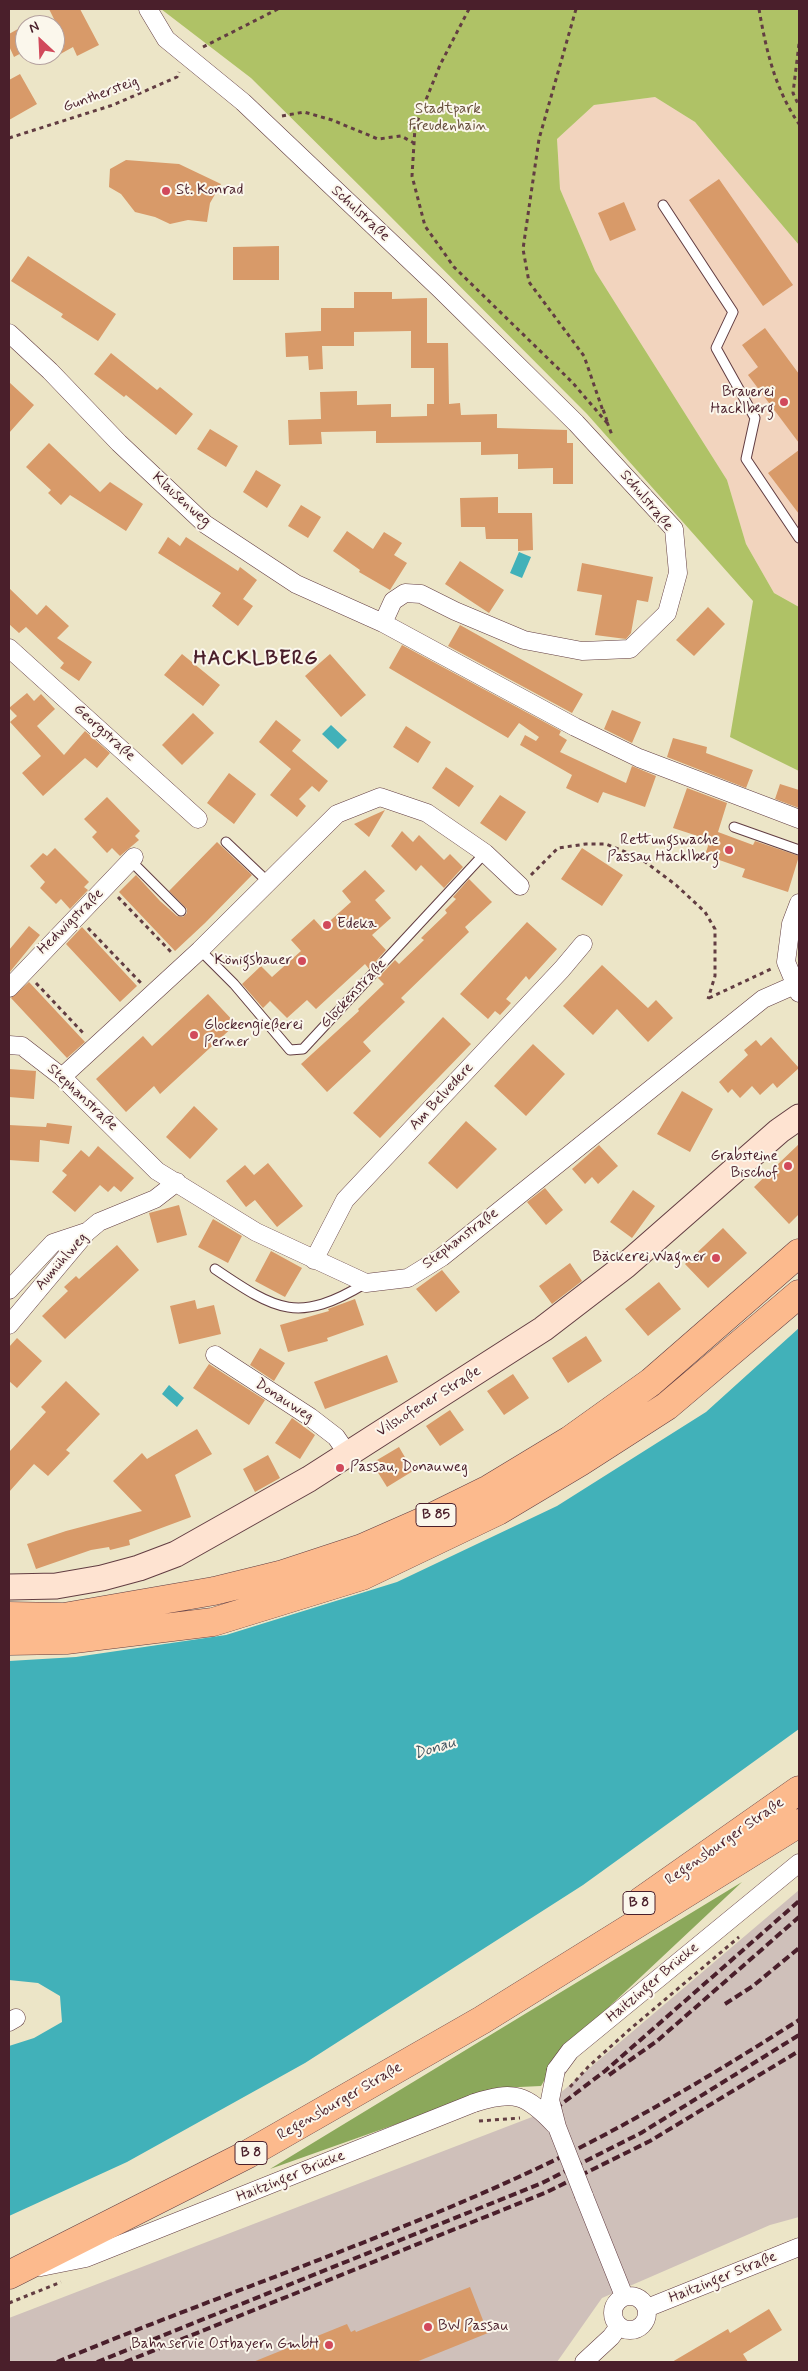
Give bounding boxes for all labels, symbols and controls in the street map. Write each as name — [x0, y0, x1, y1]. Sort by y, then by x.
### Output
north arrow — [15, 15, 65, 65]
text: N — [26, 17, 42, 37]
street label: Gunthersteig — [61, 73, 141, 117]
park label: Stadtpark Freudenhain — [408, 101, 488, 136]
place label: St. Konrad — [176, 182, 243, 200]
street label: Schulstraße — [327, 182, 393, 246]
marker: St. Konrad — [160, 185, 172, 197]
place label: Brauerei Hacklberg — [711, 384, 774, 419]
marker: Brauerei Hacklberg — [778, 396, 790, 408]
street label: Schulstraße — [615, 467, 677, 535]
street label: Klausenweg — [148, 469, 214, 531]
district label: HACKLBERG — [194, 648, 318, 672]
street label: Georgstraße — [69, 701, 139, 765]
place label: Rettungswache Passau Hacklberg — [607, 832, 719, 867]
marker: Rettungswache Passau Hacklberg — [723, 844, 735, 856]
street label: Hedwigstraße — [34, 885, 108, 959]
place label: Edeka — [337, 916, 377, 934]
marker: Edeka — [321, 919, 333, 931]
place label: Königsbauer — [214, 952, 292, 970]
marker: Königsbauer — [296, 955, 308, 967]
street label: Glockenstraße — [317, 955, 391, 1033]
place label: Glockengießerei Perner — [204, 1017, 303, 1052]
marker: Glockengießerei Perner — [188, 1029, 200, 1041]
street label: Am Belvedere — [406, 1059, 478, 1135]
street label: Stephanstraße — [43, 1061, 121, 1135]
place label: Grabsteine Bischof — [710, 1148, 778, 1183]
marker: Grabsteine Bischof — [782, 1160, 794, 1172]
street label: Stephanstraße — [419, 1205, 503, 1273]
street label: Aumühlweg — [32, 1229, 92, 1295]
place label: Bäckerei Wagner — [593, 1249, 706, 1267]
marker: Bäckerei Wagner — [710, 1252, 722, 1264]
street label: Vilshofener Straße — [373, 1363, 485, 1441]
street label: Donauweg — [251, 1375, 317, 1427]
place label: Passau, Donauweg — [350, 1459, 468, 1477]
marker: Passau, Donauweg — [334, 1462, 346, 1474]
road number: B 85 — [416, 1504, 456, 1526]
water label: Donau — [412, 1734, 458, 1764]
street label: Regensburger Straße — [662, 1794, 788, 1890]
road number: B 8 — [623, 1892, 655, 1915]
street label: Haitzinger Brücke — [603, 1939, 703, 2027]
street label: Regensburger Straße — [274, 2059, 406, 2145]
road number: B 8 — [235, 2142, 267, 2164]
street label: Haitzinger Brücke — [234, 2147, 348, 2207]
street label: Haitzinger Straße — [666, 2248, 780, 2308]
place label: BW Passau — [438, 2318, 508, 2336]
marker: BW Passau — [422, 2321, 434, 2333]
place label: Bahnservie Ostbayern GmbH — [131, 2336, 319, 2354]
marker: Bahnservie Ostbayern GmbH — [323, 2339, 335, 2351]

